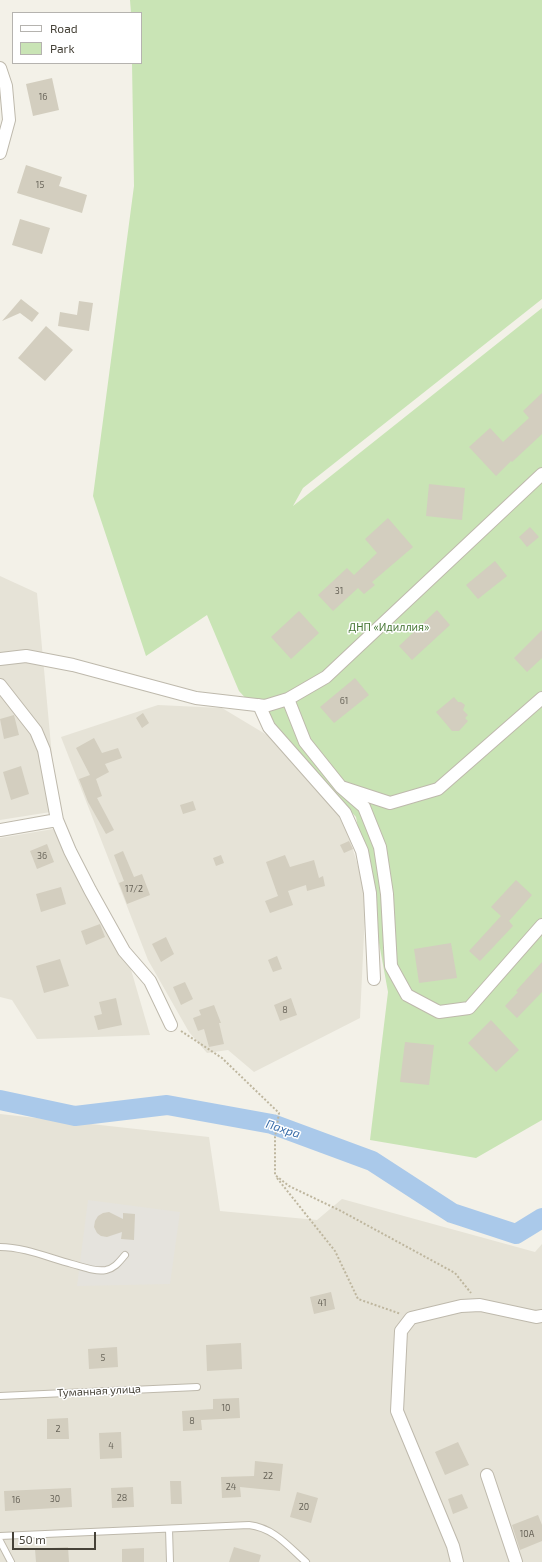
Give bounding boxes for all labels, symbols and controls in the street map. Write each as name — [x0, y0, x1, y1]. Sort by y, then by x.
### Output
legend — [12, 12, 142, 64]
text: Road — [50, 21, 78, 35]
text: Park — [50, 41, 75, 55]
house number: 16 — [39, 92, 47, 102]
house number: 15 — [36, 180, 44, 190]
house number: 31 — [335, 586, 343, 596]
park label: ДНП «Идиллия» — [349, 620, 429, 634]
house number: 61 — [340, 696, 348, 706]
house number: 36 — [37, 851, 47, 861]
house number: 17/2 — [125, 884, 143, 894]
house number: 8 — [282, 1005, 288, 1015]
water label: Пахра — [264, 1117, 302, 1141]
house number: 41 — [317, 1298, 327, 1308]
house number: 5 — [101, 1353, 105, 1363]
street label: Туманная улица — [57, 1382, 141, 1400]
house number: 10 — [221, 1403, 231, 1413]
house number: 8 — [189, 1416, 195, 1426]
house number: 2 — [55, 1424, 61, 1434]
house number: 4 — [108, 1441, 114, 1451]
house number: 22 — [263, 1471, 273, 1481]
house number: 24 — [226, 1482, 236, 1492]
house number: 28 — [117, 1493, 127, 1503]
house number: 30 — [50, 1494, 60, 1504]
house number: 16 — [12, 1495, 20, 1505]
house number: 20 — [299, 1502, 309, 1512]
scale bar — [14, 1524, 98, 1550]
house number: 10А — [520, 1529, 534, 1539]
text: 50 m — [19, 1532, 46, 1546]

